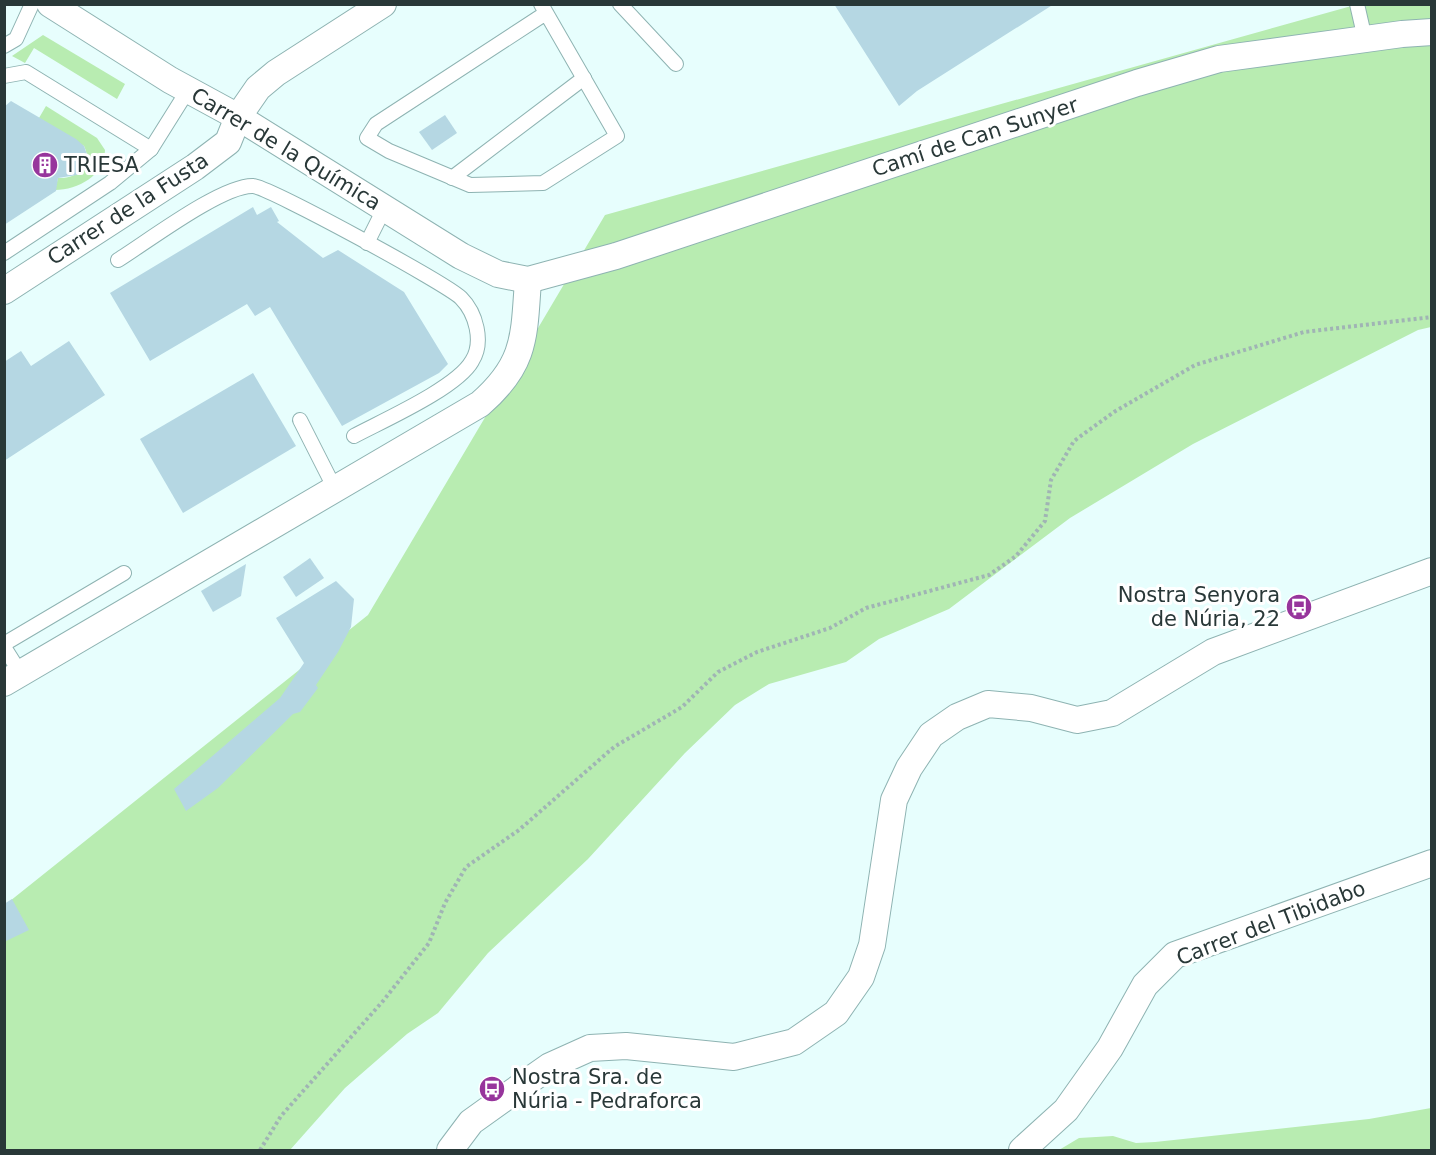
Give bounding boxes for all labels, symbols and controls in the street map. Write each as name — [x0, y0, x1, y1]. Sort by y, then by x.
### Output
street label: Carrer de la Química — [187, 83, 385, 215]
street label: Camí de Can Sunyer — [869, 92, 1081, 182]
street label: Carrer de la Fusta — [43, 148, 213, 270]
building icon: TRIESA — [30, 150, 60, 180]
place label: TRIESA — [63, 153, 140, 177]
place label: Nostra Senyora de Núria, 22 — [1118, 583, 1280, 631]
bus stop icon: Nostra Senyora de Núria, 22 — [1284, 592, 1314, 622]
street label: Carrer del Tibidabo — [1173, 876, 1369, 970]
place label: Nostra Sra. de Núria - Pedraforca — [512, 1065, 702, 1113]
bus stop icon: Nostra Sra. de Núria - Pedraforca — [477, 1074, 507, 1104]

